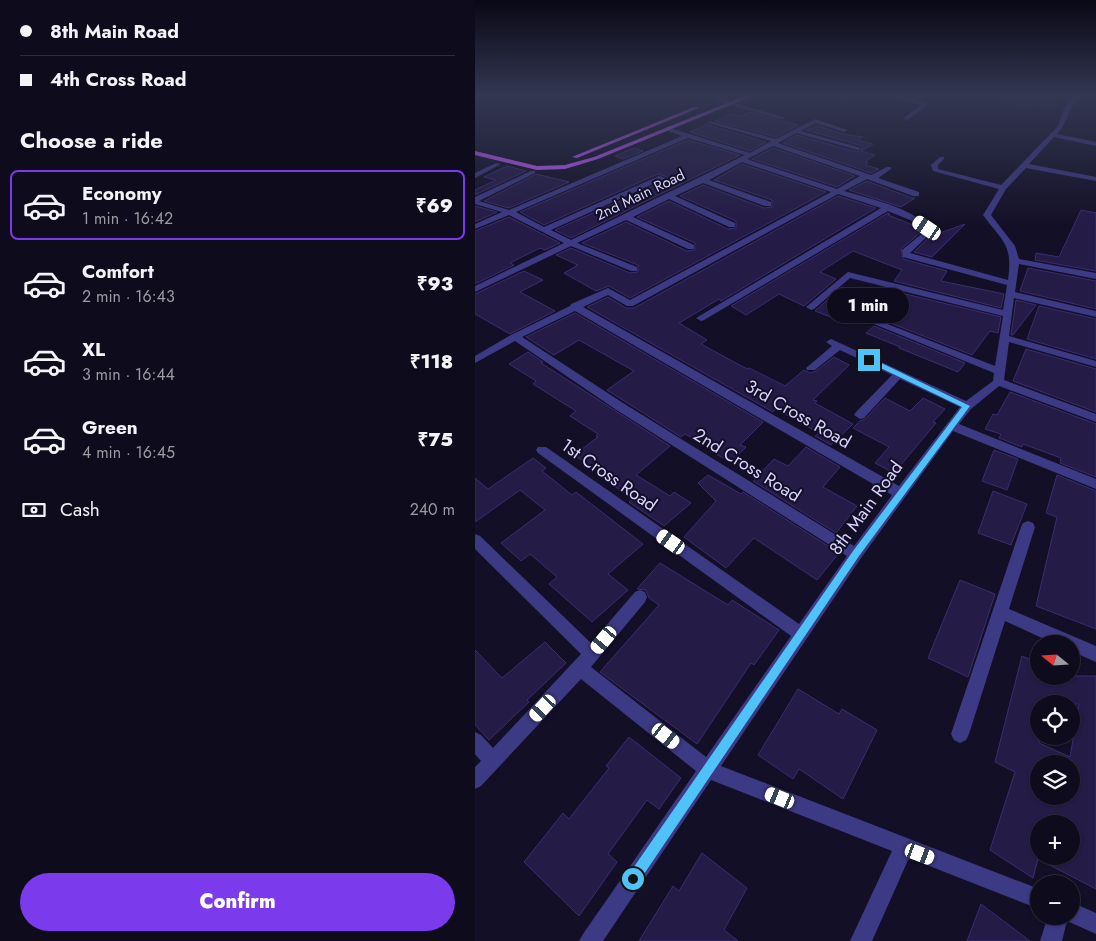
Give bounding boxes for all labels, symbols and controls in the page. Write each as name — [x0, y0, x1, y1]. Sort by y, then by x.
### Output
text: 8th Main Road — [50, 18, 179, 45]
text: 4th Cross Road — [50, 66, 186, 93]
text: Choose a ride — [20, 124, 163, 156]
street label: 2nd Main Road — [591, 164, 689, 226]
text: Economy — [82, 180, 162, 207]
icon: car — [22, 183, 67, 228]
text: ₹69 — [416, 192, 453, 219]
text: 1 min · 16:42 — [82, 207, 173, 230]
car — [910, 213, 943, 243]
text: Comfort — [82, 258, 154, 285]
icon: car — [22, 261, 67, 306]
text: ₹93 — [417, 270, 453, 297]
text: 2 min · 16:43 — [82, 285, 175, 308]
callout: 1 min — [828, 288, 910, 322]
text: 1 min — [848, 294, 888, 317]
text: XL — [82, 336, 105, 363]
icon: car — [22, 339, 67, 384]
text: ₹118 — [410, 348, 453, 375]
route end — [858, 349, 880, 371]
text: 3 min · 16:44 — [82, 363, 175, 386]
street label: 3rd Cross Road — [740, 373, 856, 455]
text: Green — [82, 414, 138, 441]
icon: car — [22, 417, 67, 462]
street label: 2nd Cross Road — [688, 422, 806, 508]
text: ₹75 — [418, 426, 453, 453]
street label: 1st Cross Road — [556, 432, 662, 518]
text: 4 min · 16:45 — [82, 441, 175, 464]
street label: 8th Main Road — [823, 456, 909, 560]
icon: cash — [20, 496, 48, 524]
text: Cash — [60, 496, 100, 523]
text: 240 m — [410, 498, 455, 521]
car — [654, 527, 687, 557]
car — [588, 624, 619, 656]
north arrow — [1030, 635, 1080, 685]
map controls — [1030, 635, 1080, 925]
car — [527, 692, 558, 724]
button: locate — [1030, 695, 1080, 745]
car — [649, 721, 682, 751]
button: layers — [1030, 755, 1080, 805]
car — [763, 785, 796, 811]
button: + — [1030, 815, 1080, 865]
car — [903, 842, 936, 866]
route start — [622, 868, 644, 890]
button: Confirm — [20, 873, 455, 931]
button: − — [1030, 875, 1080, 925]

